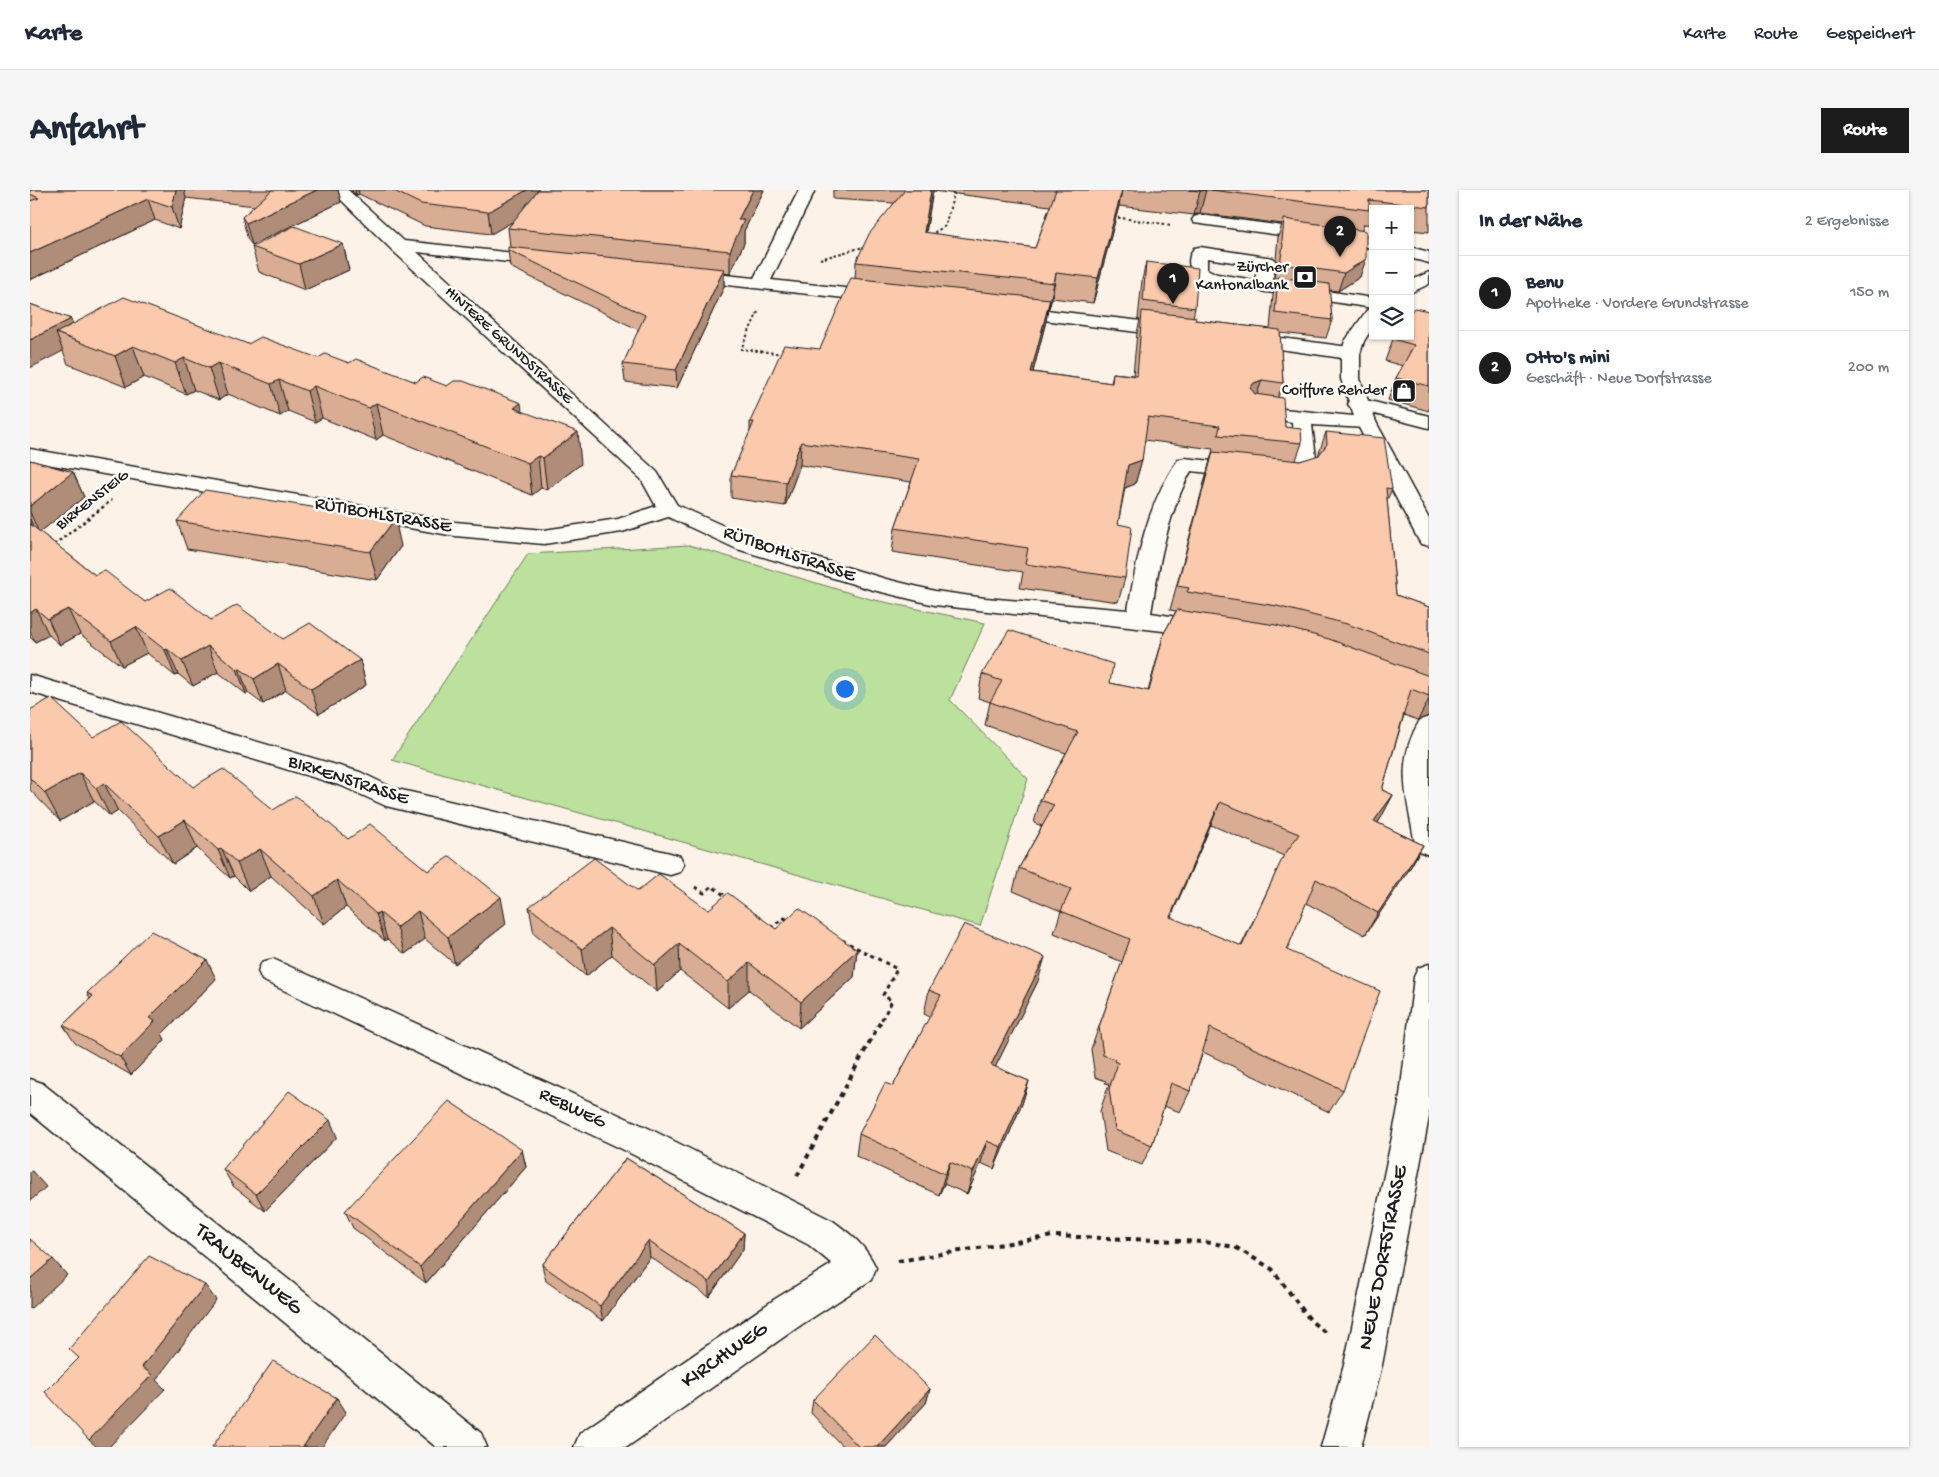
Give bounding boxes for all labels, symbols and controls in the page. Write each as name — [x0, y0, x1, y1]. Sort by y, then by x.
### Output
text: Karte — [25, 20, 82, 49]
text: Karte — [1683, 24, 1726, 45]
text: Route — [1754, 24, 1798, 45]
text: Gespeichert — [1826, 24, 1914, 45]
button: Route — [1821, 108, 1909, 153]
text: Anfahrt — [30, 110, 143, 151]
map controls — [1369, 205, 1414, 340]
button: + — [1369, 205, 1414, 250]
text: In der Nähe — [1479, 210, 1582, 235]
text: 2 Ergebnisse — [1805, 213, 1889, 232]
pin: 2 — [1324, 216, 1356, 257]
button: − — [1369, 250, 1414, 295]
place label: Zürcher Kantonalbank — [1196, 259, 1290, 296]
pin: 1 — [1157, 263, 1189, 304]
bank icon: Zürcher Kantonalbank — [1292, 264, 1318, 290]
text: Benu — [1526, 272, 1563, 295]
street label: HINTERE GRUNDSTRASSE — [440, 283, 577, 409]
text: 1 — [1492, 284, 1498, 303]
text: 150 m — [1850, 284, 1889, 303]
button: layers — [1369, 295, 1414, 340]
text: Apotheke · Vordere Grundstrasse — [1526, 295, 1748, 314]
text: Otto's mini — [1526, 347, 1610, 370]
text: 2 — [1491, 359, 1499, 378]
text: 200 m — [1848, 359, 1889, 378]
text: Geschäft · Neue Dorfstrasse — [1526, 370, 1712, 389]
shop icon: Coiffure Rehder — [1391, 378, 1417, 404]
place label: Coiffure Rehder — [1282, 382, 1387, 401]
street label: BIRKENSTEIG — [52, 466, 134, 536]
street label: RÜTIBOHLSTRASSE — [313, 493, 454, 540]
street label: RÜTIBOHLSTRASSE — [720, 522, 859, 589]
your location — [832, 676, 858, 702]
street label: BIRKENSTRASSE — [284, 750, 412, 812]
street label: REBWEG — [535, 1083, 610, 1135]
street label: NEUE DORFSTRASSE — [1353, 1162, 1415, 1352]
street label: TRAUBENWEG — [187, 1217, 308, 1322]
street label: KIRCHWEG — [677, 1316, 774, 1395]

